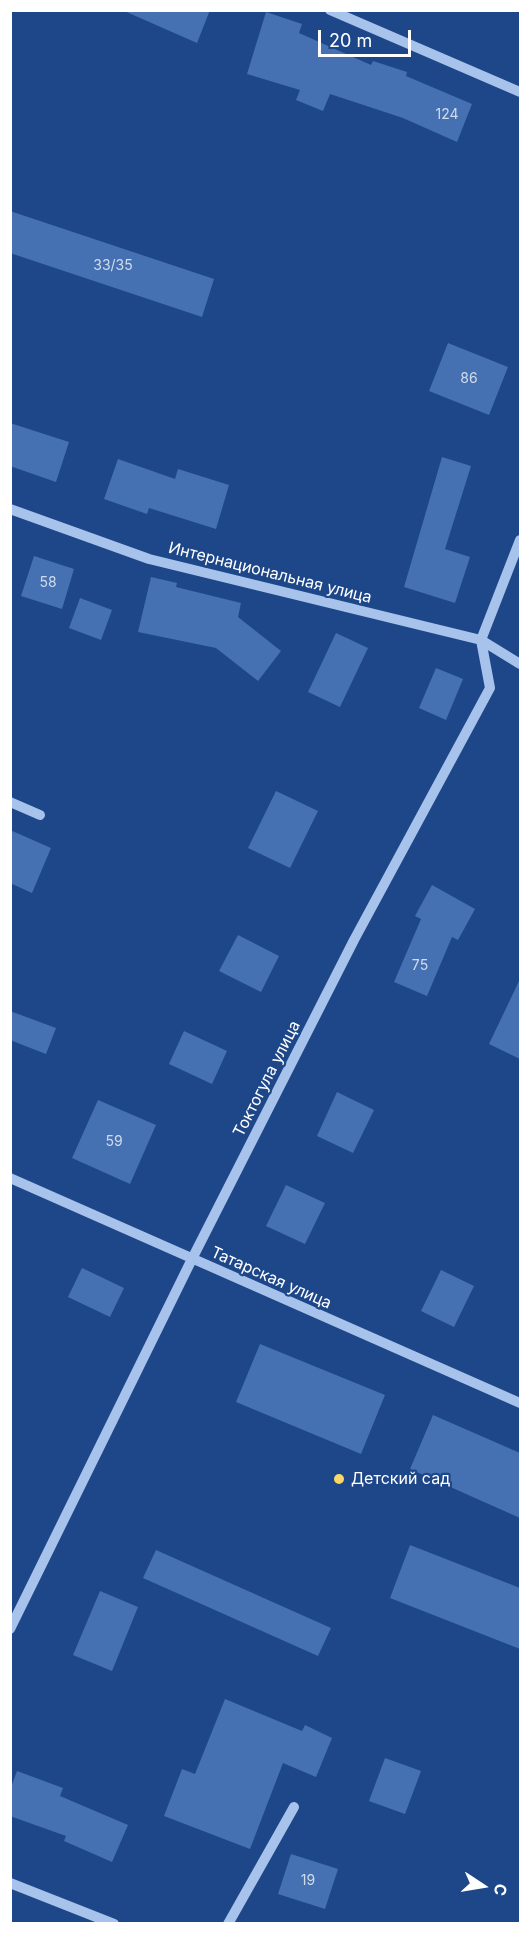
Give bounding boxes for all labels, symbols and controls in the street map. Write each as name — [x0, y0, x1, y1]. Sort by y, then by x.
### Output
scale bar — [321, 18, 414, 56]
text: 20 m — [329, 30, 372, 51]
house number: 124 — [435, 107, 459, 123]
house number: 33/35 — [93, 258, 133, 274]
house number: 86 — [460, 371, 478, 387]
street label: Интернациональная улица — [166, 538, 374, 608]
house number: 58 — [39, 575, 57, 591]
house number: 75 — [412, 958, 428, 974]
street label: Токтогула улица — [229, 1018, 305, 1140]
house number: 59 — [105, 1134, 123, 1150]
street label: Татарская улица — [208, 1243, 334, 1313]
place label: Детский сад — [351, 1469, 450, 1489]
marker: Детский сад — [332, 1472, 346, 1486]
north arrow — [453, 1856, 513, 1916]
house number: 19 — [301, 1873, 315, 1889]
text: С — [490, 1882, 512, 1898]

